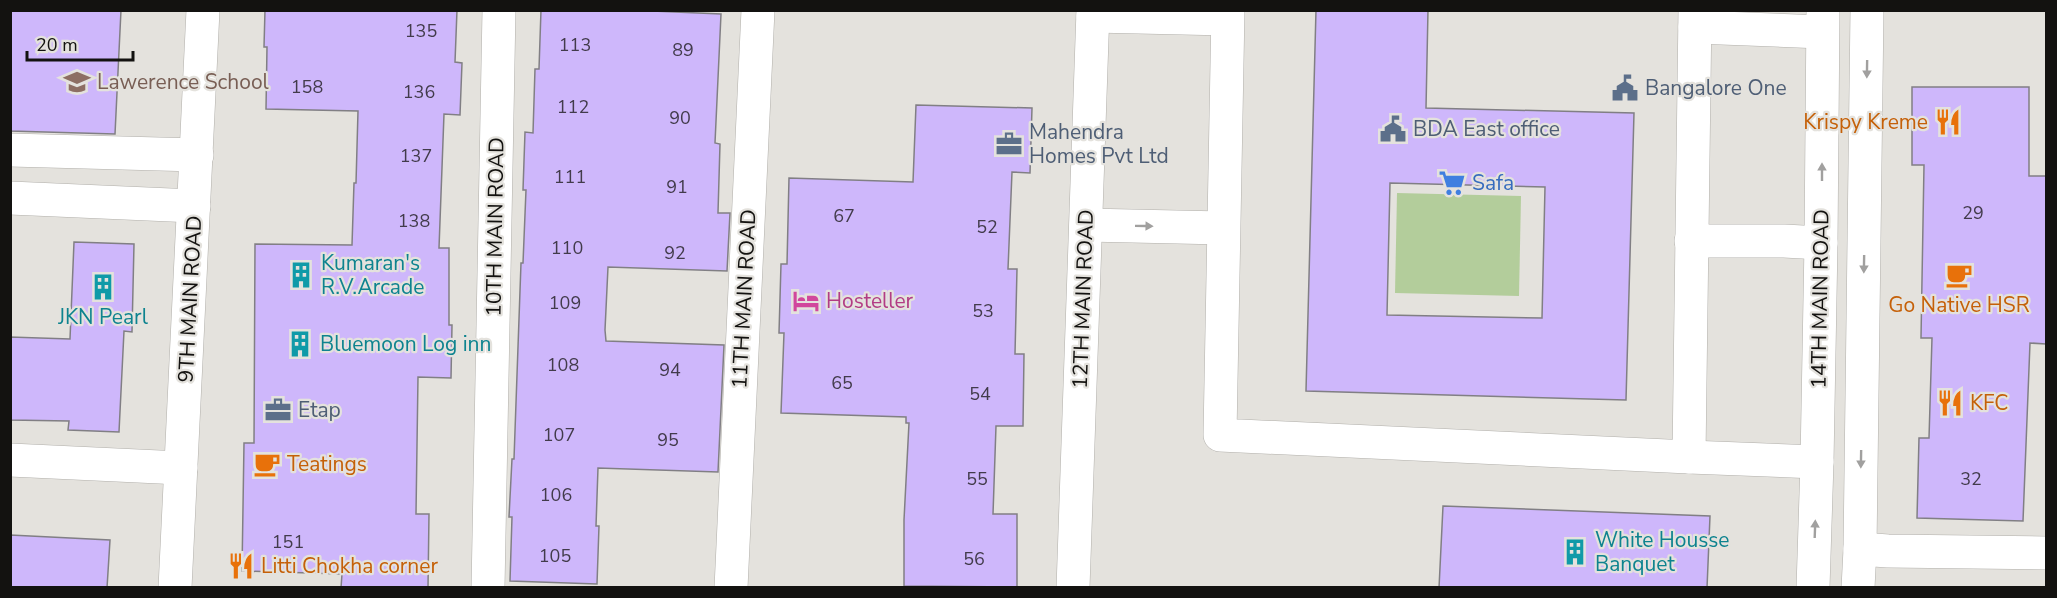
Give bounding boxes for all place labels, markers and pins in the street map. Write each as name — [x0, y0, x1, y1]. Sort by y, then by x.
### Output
school or university icon: Lawerence School — [62, 67, 92, 97]
place label: Lawerence School — [97, 68, 270, 96]
public building icon: Bangalore One — [1610, 73, 1640, 103]
place label: Bangalore One — [1645, 74, 1787, 102]
restaurant icon: Krispy Kreme — [1933, 107, 1963, 137]
place label: Krispy Kreme — [1803, 108, 1928, 136]
public building icon: BDA East office — [1378, 114, 1408, 144]
place label: BDA East office — [1413, 115, 1560, 143]
place label: Mahendra Homes Pvt Ltd — [1029, 118, 1169, 170]
office icon: Mahendra Homes Pvt Ltd — [994, 129, 1024, 159]
supermarket icon: Safa — [1437, 168, 1467, 198]
place label: Safa — [1472, 169, 1514, 197]
place label: Kumaran's R.V.Arcade — [321, 249, 424, 301]
building icon: Kumaran's R.V.Arcade — [286, 260, 316, 290]
cafe icon: Go Native HSR — [1944, 260, 1974, 290]
building icon: JKN Pearl — [88, 272, 118, 302]
hotel icon: Hosteller — [791, 286, 821, 316]
place label: Hosteller — [826, 287, 914, 315]
place label: Go Native HSR — [1888, 291, 2030, 319]
place label: JKN Pearl — [57, 303, 149, 331]
building icon: Bluemoon Log inn — [285, 329, 315, 359]
place label: Bluemoon Log inn — [320, 330, 491, 358]
restaurant icon: KFC — [1935, 388, 1965, 418]
place label: KFC — [1970, 389, 2008, 417]
office icon: Etap — [263, 395, 293, 425]
place label: Etap — [298, 396, 341, 424]
cafe icon: Teatings — [252, 449, 282, 479]
place label: Teatings — [287, 450, 367, 478]
place label: White Housse Banquet — [1595, 526, 1730, 578]
building icon: White Housse Banquet — [1560, 537, 1590, 567]
restaurant icon: Litti Chokha corner — [226, 551, 256, 581]
place label: Litti Chokha corner — [261, 552, 438, 580]

